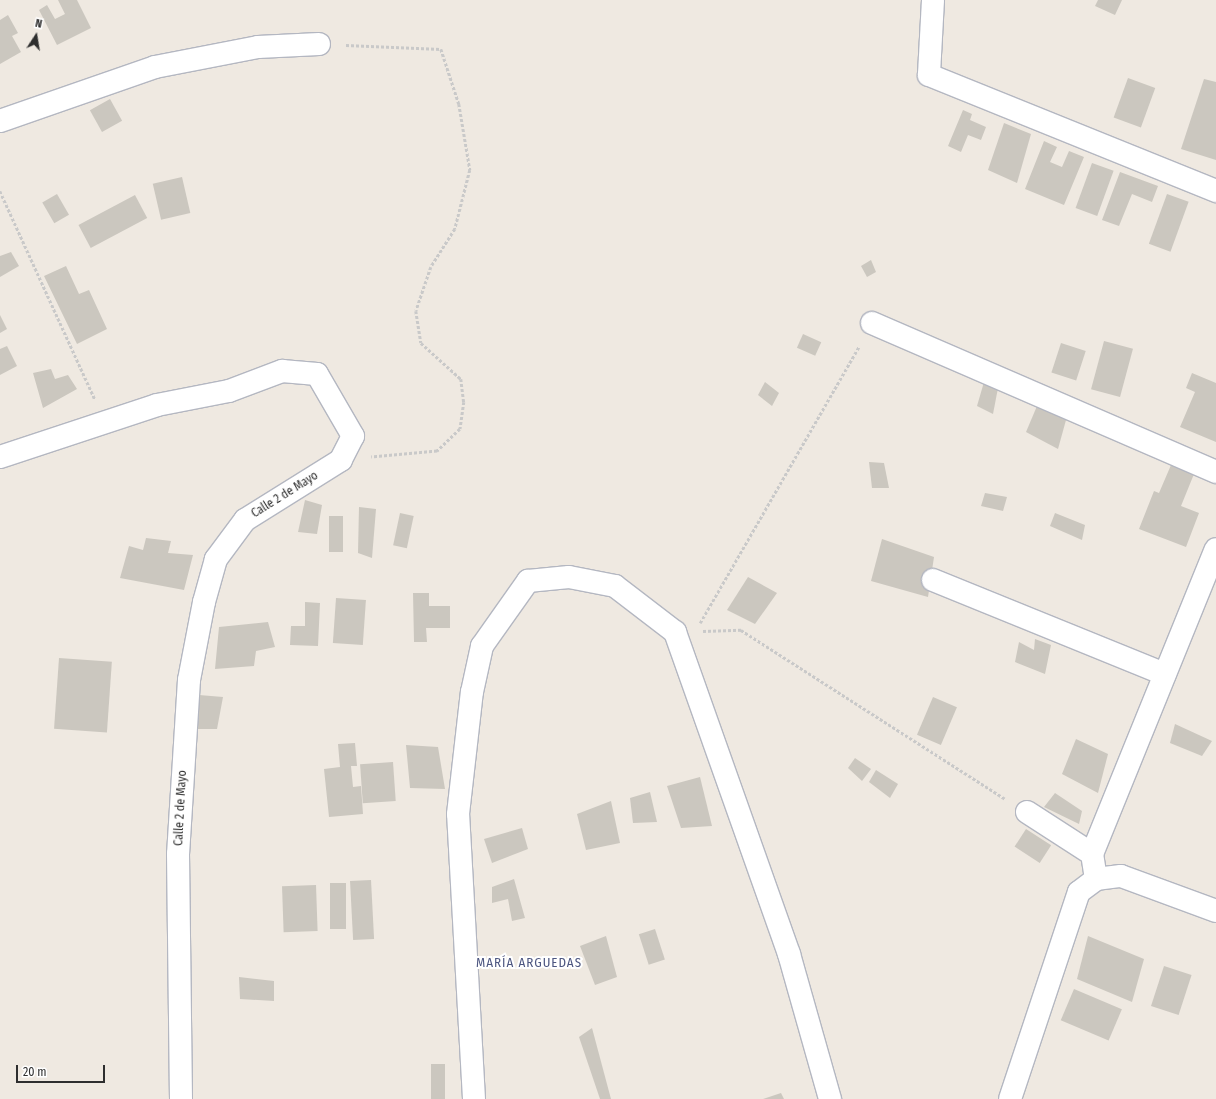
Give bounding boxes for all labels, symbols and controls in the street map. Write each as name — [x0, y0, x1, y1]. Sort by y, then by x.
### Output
north arrow — [16, 16, 56, 56]
text: N — [34, 17, 43, 31]
street label: Calle 2 de Mayo — [249, 469, 321, 521]
street label: Calle 2 de Mayo — [172, 770, 190, 846]
district label: MARÍA ARGUEDAS — [476, 955, 582, 971]
scale bar — [18, 1057, 107, 1083]
text: 20 m — [23, 1065, 47, 1079]

